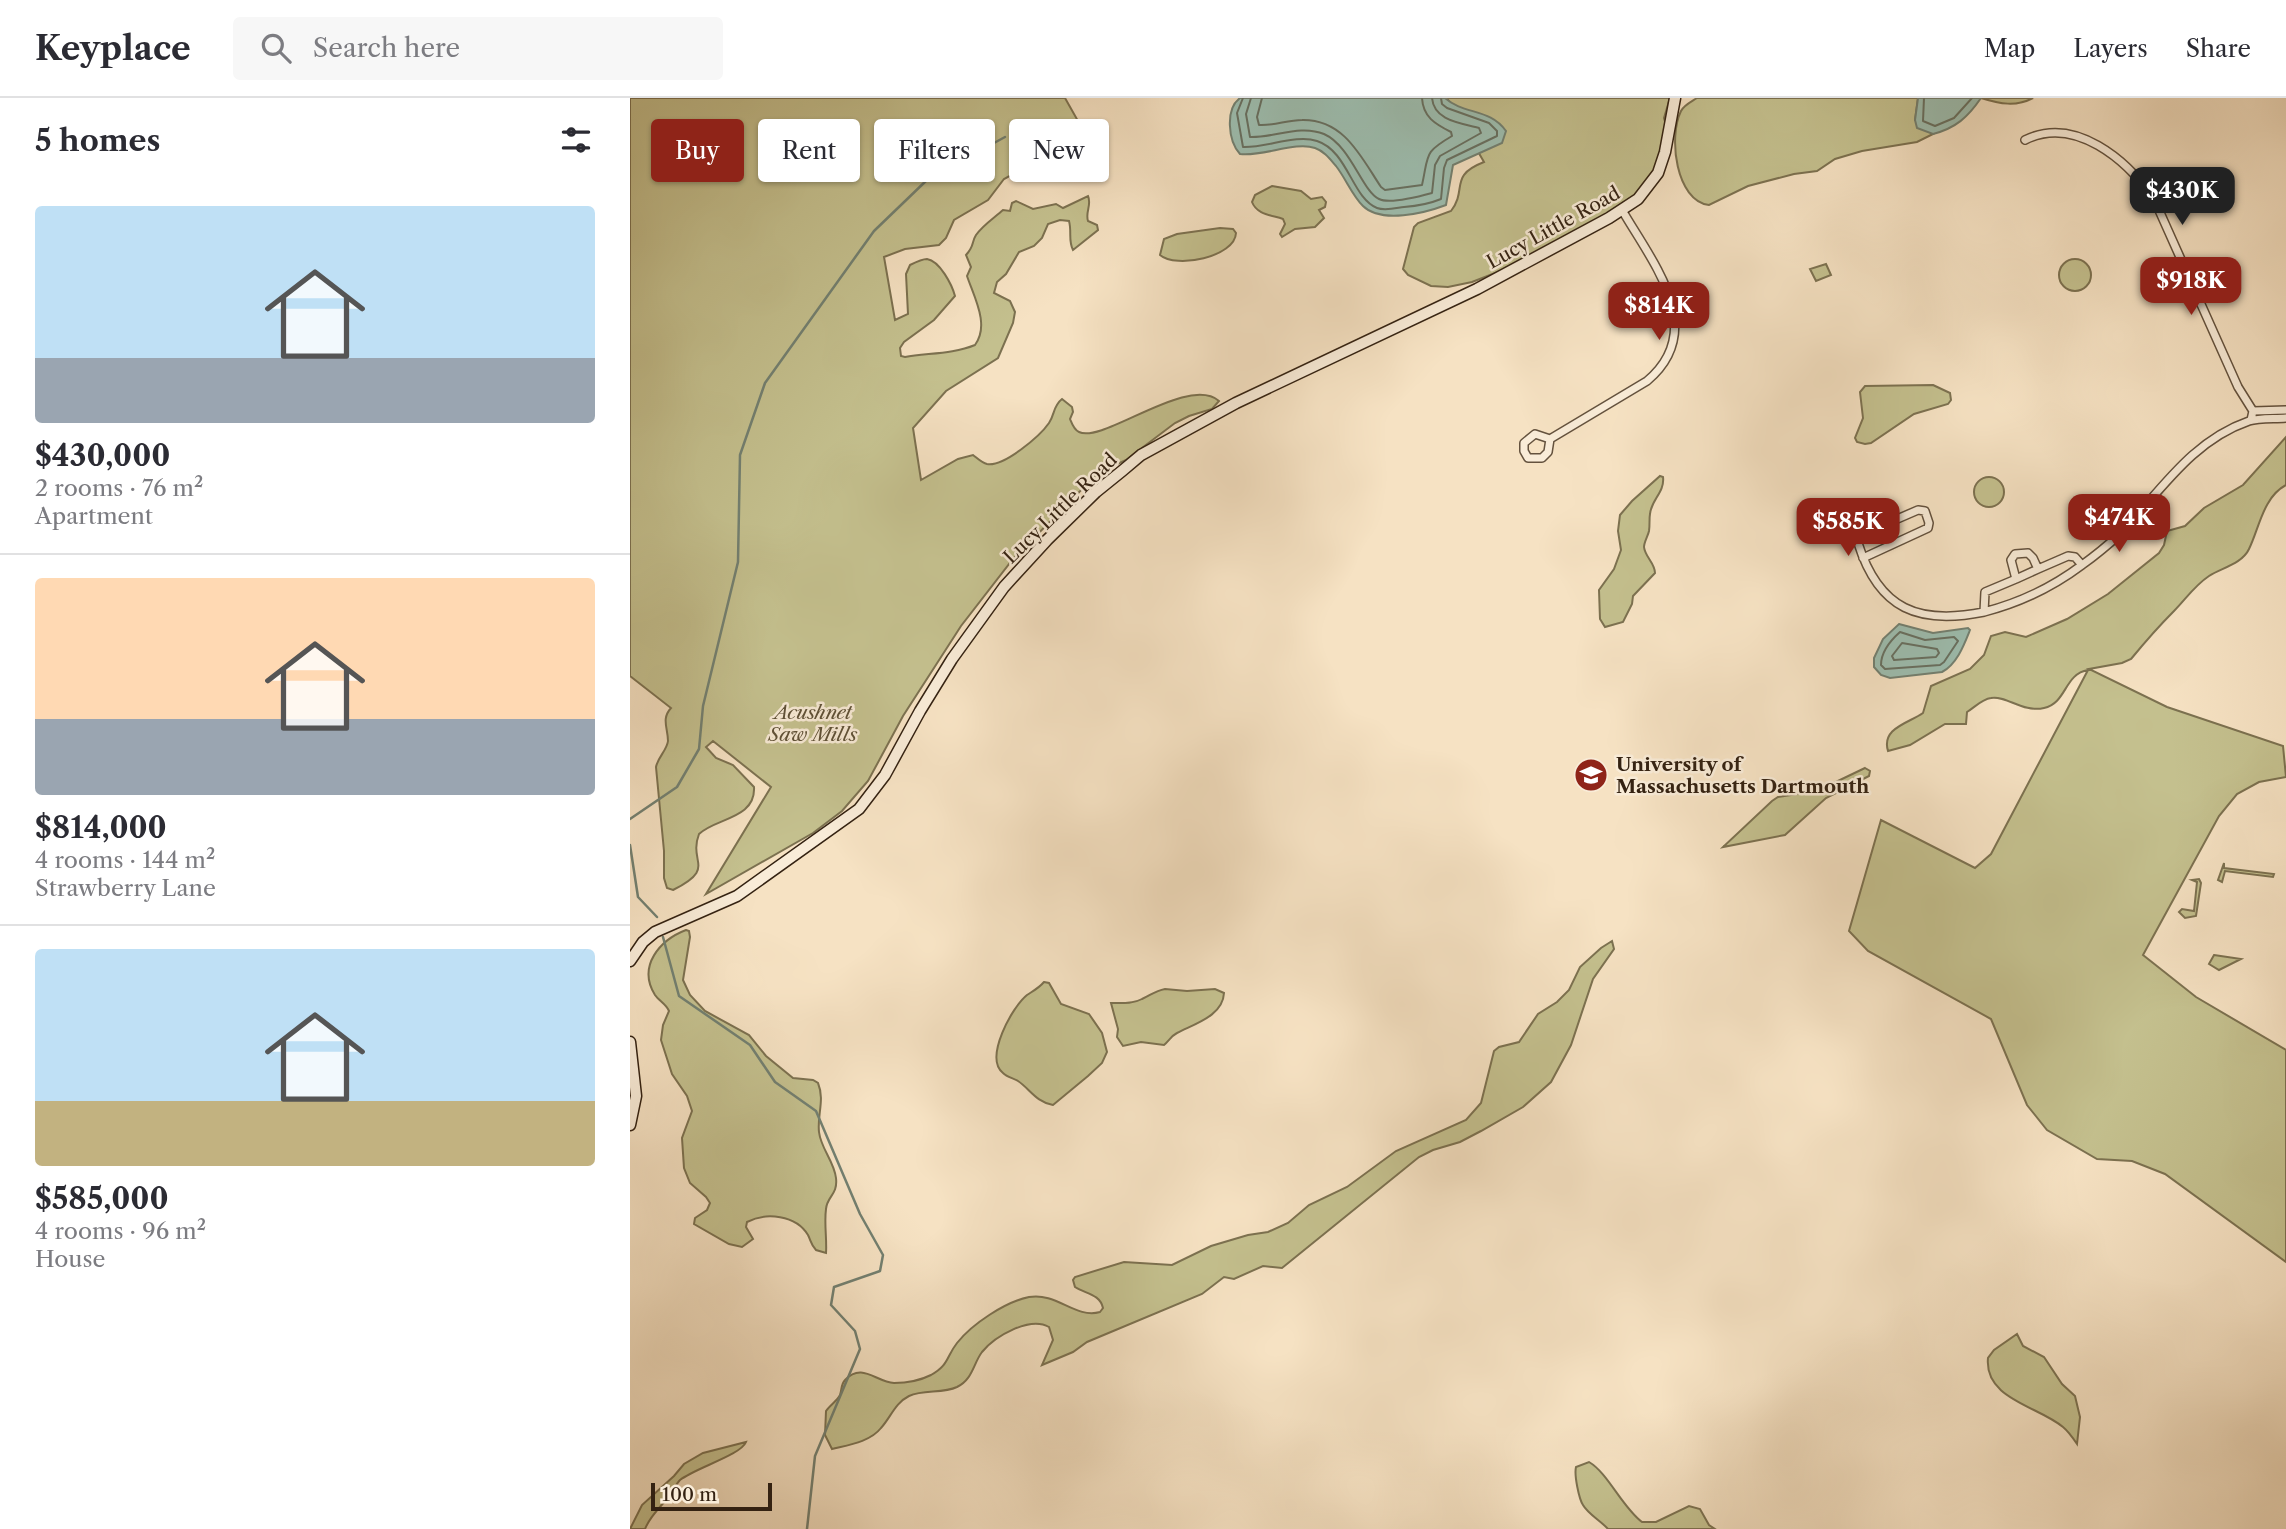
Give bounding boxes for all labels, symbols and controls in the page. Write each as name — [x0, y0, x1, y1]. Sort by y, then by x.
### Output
search box — [233, 17, 723, 80]
text: Keyplace — [35, 28, 191, 69]
icon: search — [257, 29, 295, 67]
text: Search here — [313, 32, 460, 64]
text: Map — [1984, 34, 2035, 63]
text: Layers — [2073, 34, 2148, 63]
text: Share — [2186, 34, 2251, 63]
chip: Buy — [651, 119, 744, 182]
chip: Rent — [758, 119, 860, 182]
chip: Filters — [874, 119, 995, 182]
chip: New — [1009, 119, 1109, 182]
icon: filters — [557, 121, 595, 159]
text: 5 homes — [35, 122, 160, 159]
pin: $430K — [2133, 167, 2231, 227]
text: $430K — [2146, 176, 2218, 204]
street label: Lucy Little Road — [1483, 181, 1624, 274]
icon: home — [252, 251, 378, 377]
pin: $918K — [2142, 258, 2240, 317]
text: $918K — [2156, 266, 2226, 294]
pin: $814K — [1610, 282, 1708, 342]
text: $814K — [1624, 291, 1694, 319]
text: $430,000 — [35, 437, 170, 474]
street label: Lucy Little Road — [999, 448, 1122, 568]
text: 2 rooms · 76 m² — [35, 474, 203, 502]
pin: $474K — [2070, 494, 2168, 554]
pin: $585K — [1799, 498, 1897, 558]
text: Apartment — [35, 502, 153, 530]
text: $474K — [2084, 503, 2154, 531]
text: $585K — [1813, 507, 1883, 535]
icon: home — [252, 623, 378, 749]
park label: Acushnet Saw Mills — [768, 701, 858, 746]
place label: University of Massachusetts Dartmouth — [1616, 753, 1869, 798]
school or university icon: University of Massachusetts Dartmouth — [1572, 756, 1610, 794]
text: $814,000 — [35, 809, 167, 846]
text: 4 rooms · 144 m² — [35, 846, 215, 874]
text: Strawberry Lane — [35, 874, 216, 902]
icon: home — [252, 994, 378, 1120]
text: $585,000 — [35, 1180, 169, 1217]
text: 4 rooms · 96 m² — [35, 1217, 206, 1245]
text: House — [35, 1245, 105, 1273]
scale bar — [651, 1480, 772, 1512]
text: 100 m — [662, 1483, 717, 1506]

